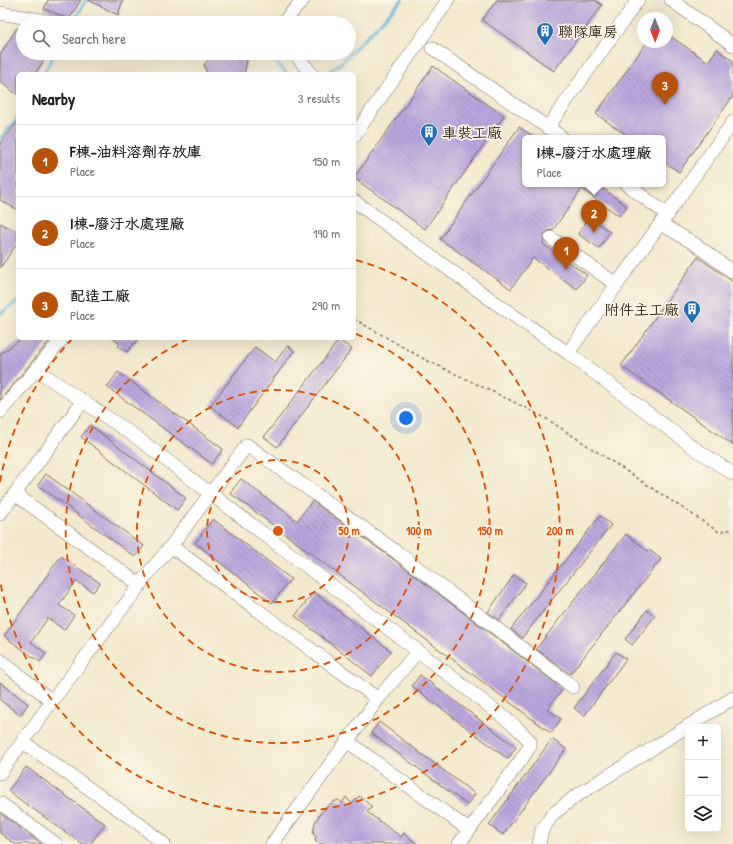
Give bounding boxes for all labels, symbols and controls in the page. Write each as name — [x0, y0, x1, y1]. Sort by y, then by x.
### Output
north arrow — [637, 12, 673, 48]
search box — [16, 16, 356, 60]
building icon: 聯隊庫房 — [535, 21, 555, 46]
place label: 聯隊庫房 — [558, 21, 618, 42]
icon: search — [30, 27, 52, 49]
text: Search here — [62, 28, 126, 49]
pin: 3 — [652, 72, 678, 105]
text: Nearby — [32, 87, 75, 110]
text: 3 results — [298, 89, 340, 107]
building icon: 車裝工廠 — [419, 122, 439, 147]
place label: 車裝工廠 — [442, 122, 502, 143]
popup — [522, 135, 666, 187]
text: F棟-油料溶劑存放庫 — [70, 141, 202, 162]
text: I棟-廢汙水處理廠 — [537, 142, 651, 163]
text: 1 — [43, 152, 47, 170]
text: 150 m — [312, 152, 340, 170]
text: Place — [70, 162, 95, 180]
text: Place — [537, 163, 562, 181]
pin: 2 — [581, 200, 607, 233]
text: I棟-廢汙水處理廠 — [70, 213, 185, 234]
text: 2 — [42, 224, 48, 242]
text: 190 m — [313, 224, 340, 242]
text: Place — [70, 234, 95, 252]
pin: 1 — [553, 237, 579, 270]
text: 配造工廠 — [70, 285, 130, 306]
text: 3 — [42, 296, 48, 314]
text: 290 m — [311, 296, 340, 314]
place label: 附件主工廠 — [604, 299, 679, 320]
building icon: 附件主工廠 — [682, 299, 702, 324]
text: Place — [70, 306, 95, 324]
your location — [396, 408, 416, 428]
text: 50 m — [338, 522, 360, 539]
text: 100 m — [406, 522, 432, 539]
text: 150 m — [477, 522, 503, 539]
text: 200 m — [546, 522, 574, 539]
centre of rings — [271, 524, 285, 538]
map controls — [685, 724, 721, 832]
button: + — [685, 724, 721, 760]
button: − — [685, 760, 721, 796]
button: layers — [685, 796, 721, 832]

